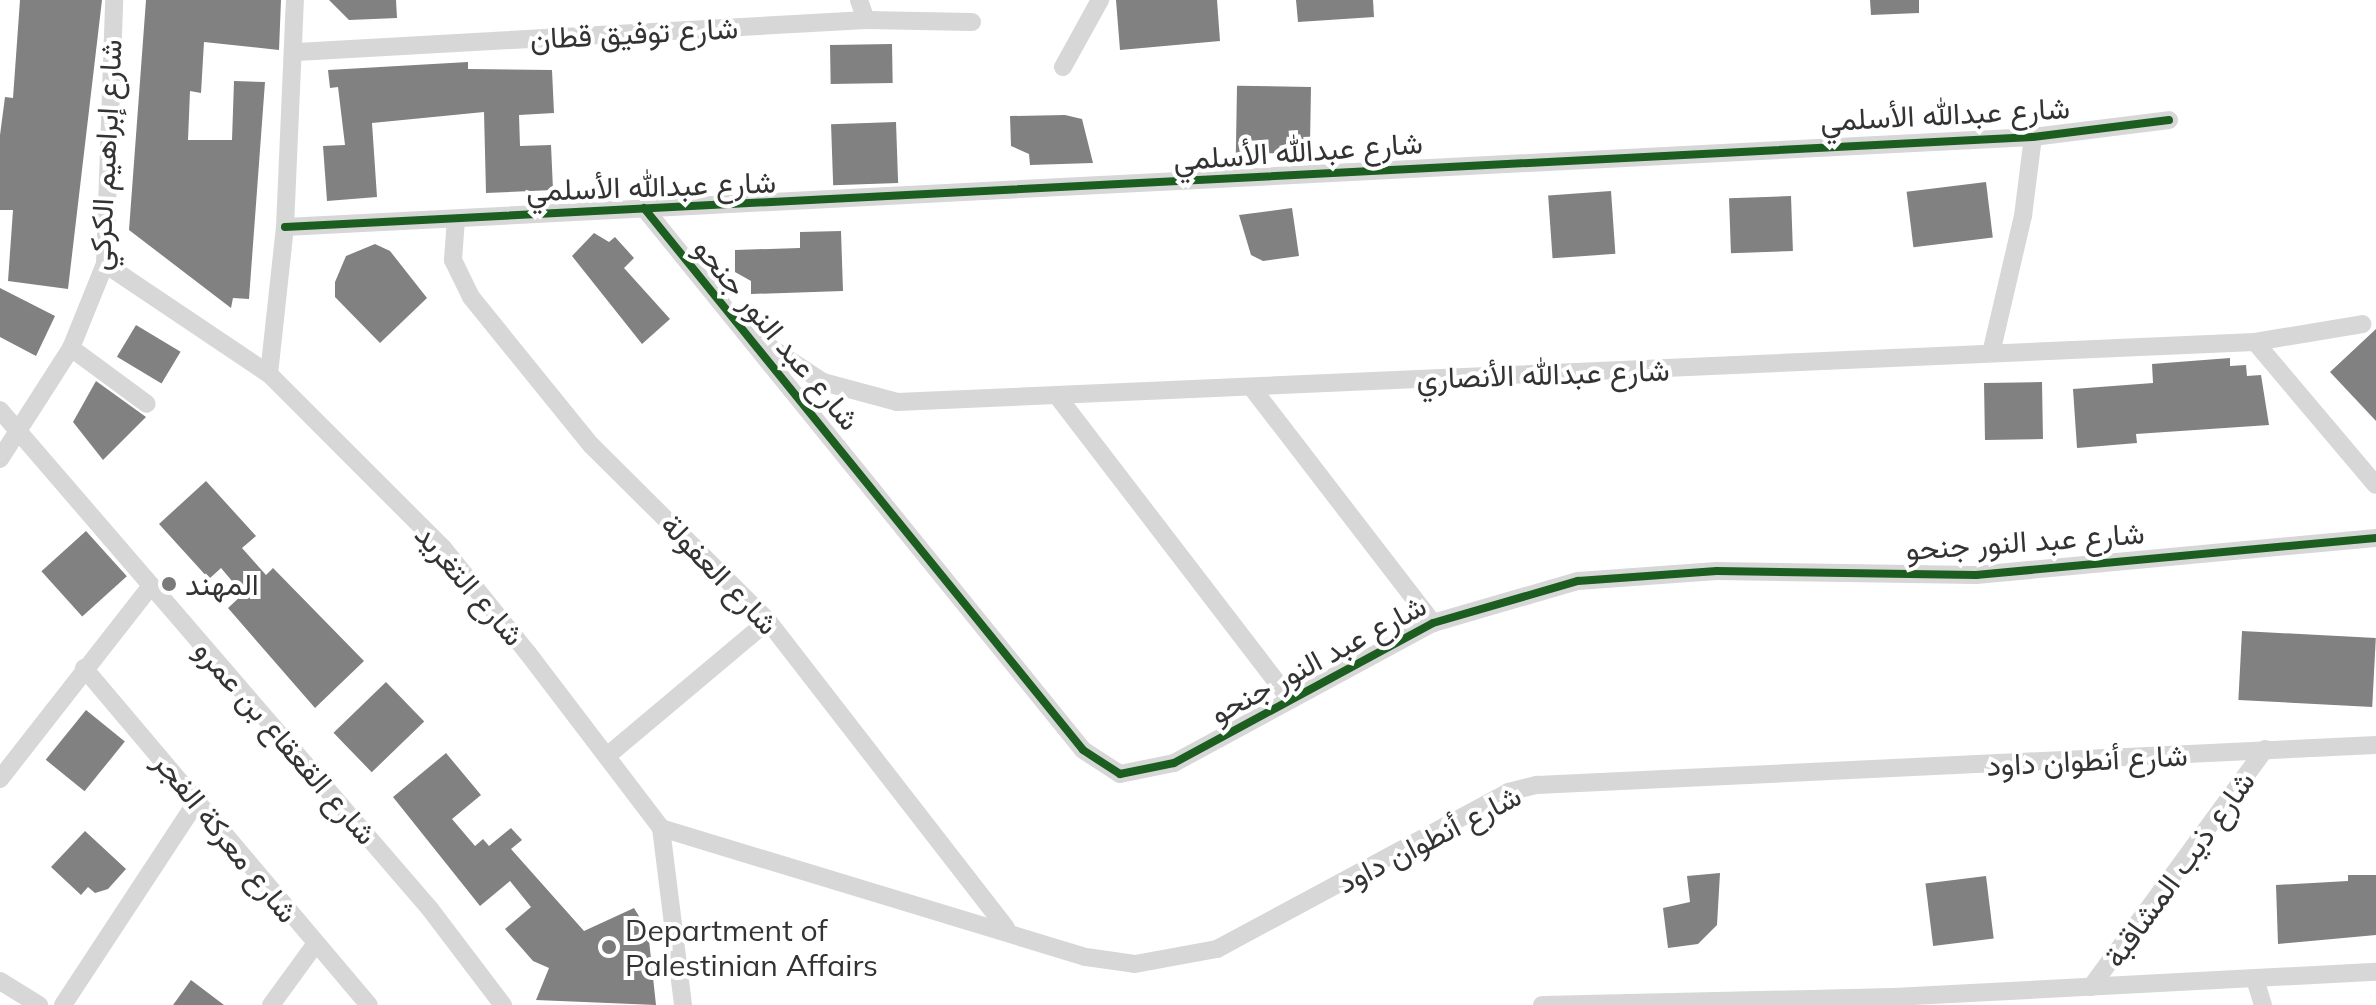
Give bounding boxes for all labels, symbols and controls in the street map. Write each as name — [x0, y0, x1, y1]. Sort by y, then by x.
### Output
street label: شارع توفيق قطان — [529, 10, 739, 56]
street label: شارع إبراهيم الكركي — [81, 38, 129, 272]
street label: شارع عبدالله الأسلمي — [1819, 89, 2071, 139]
street label: شارع عبدالله الأسلمي — [1172, 124, 1424, 178]
street label: شارع عبدالله الأسلمي — [525, 164, 777, 208]
street label: شارع عبد النور جنحو — [686, 231, 868, 437]
street label: شارع عبدالله الأنصاري — [1416, 352, 1670, 396]
street label: شارع العفولة — [654, 506, 786, 642]
street label: شارع عبد النور جنحو — [1904, 515, 2146, 567]
street label: شارع التغريد — [408, 517, 532, 653]
place label: المهند — [185, 566, 259, 602]
marker: المهند — [160, 575, 178, 593]
street label: شارع عبد النور جنحو — [1204, 587, 1432, 731]
street label: شارع القعقاع بن عمرو — [187, 632, 385, 852]
street label: شارع أنطوان داود — [1986, 737, 2188, 783]
street label: شارع معركة الفجر — [146, 744, 306, 930]
street label: شارع ذيب المشاقبة — [2096, 764, 2262, 974]
street label: شارع أنطوان داود — [1331, 777, 1527, 901]
place label: Department of Palestinian Affairs — [625, 912, 878, 982]
marker: Department of Palestinian Affairs — [600, 938, 618, 956]

